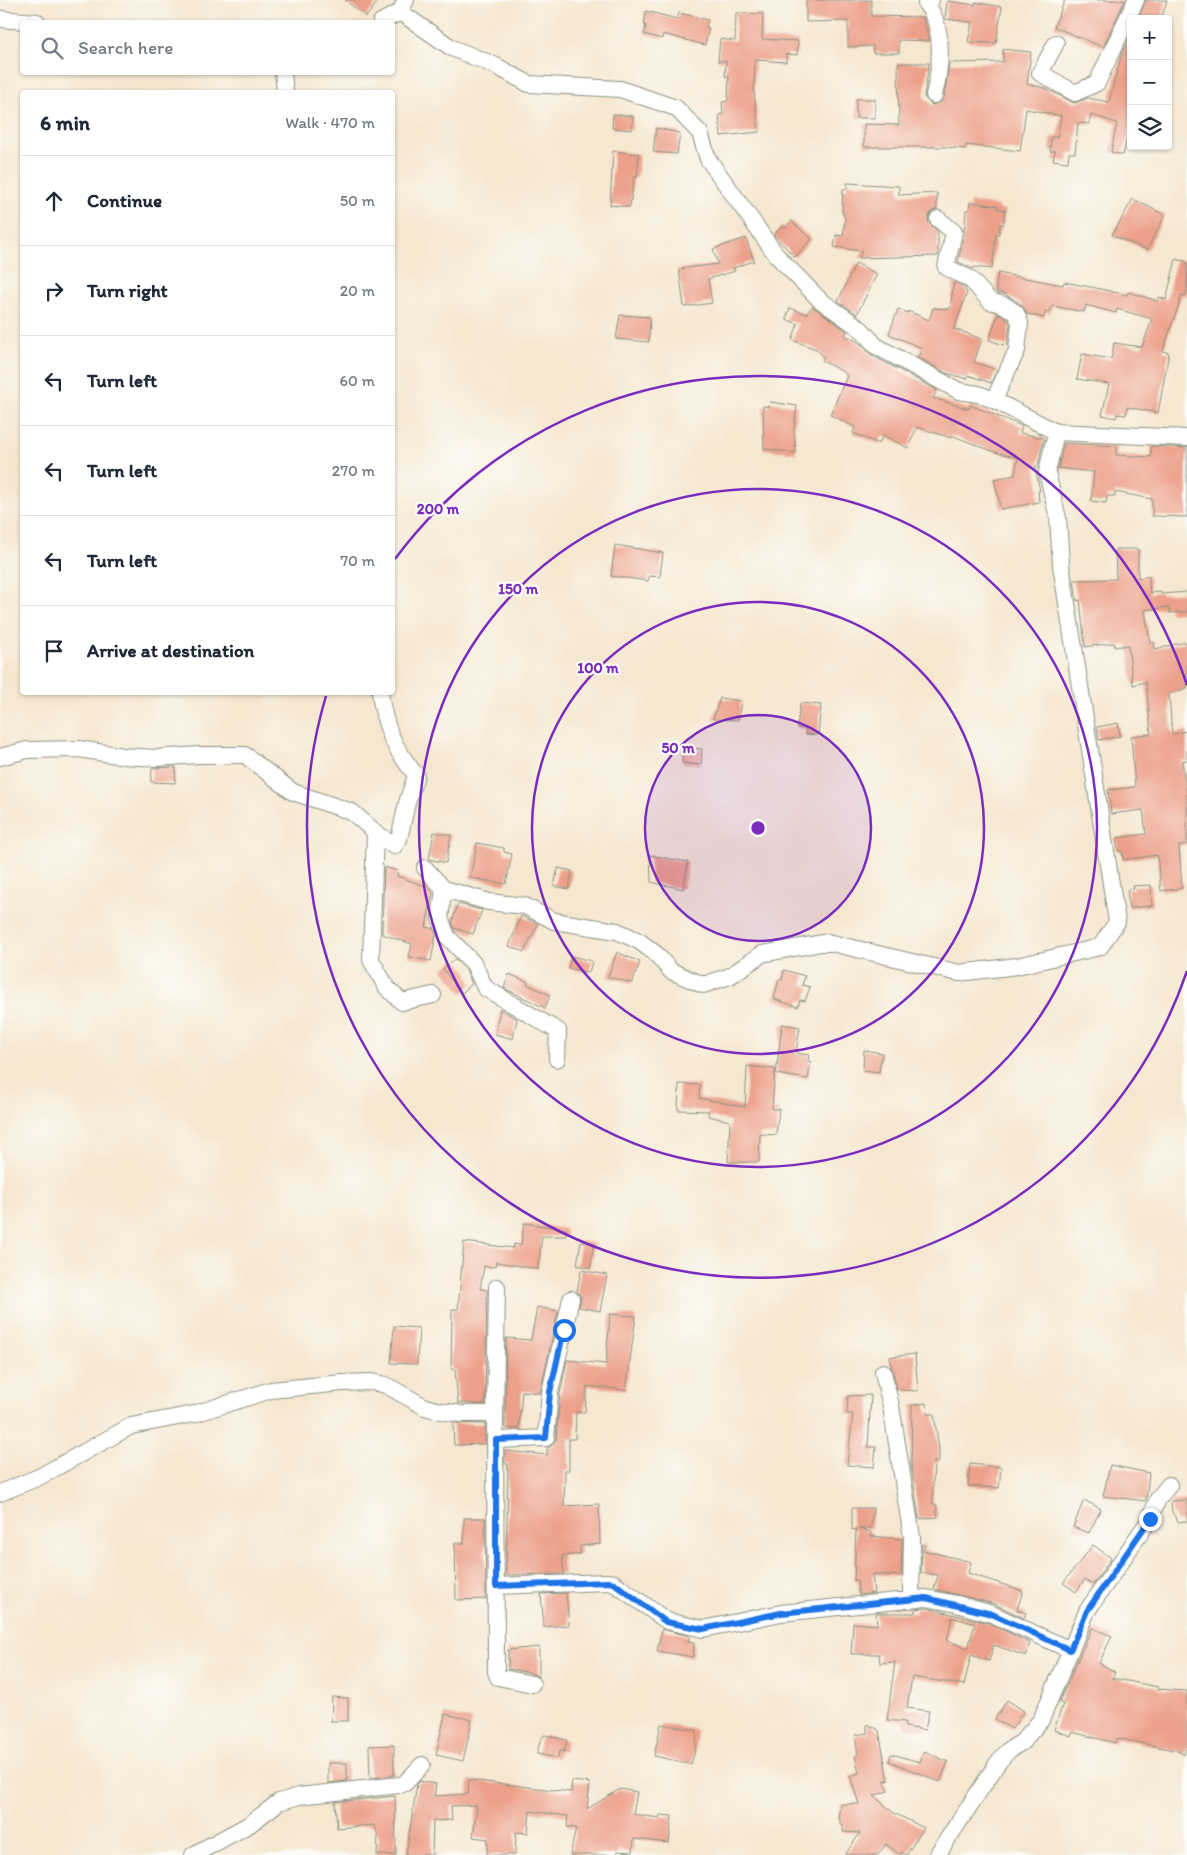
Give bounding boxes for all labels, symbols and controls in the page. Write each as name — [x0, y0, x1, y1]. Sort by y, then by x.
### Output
map controls — [1127, 15, 1172, 150]
button: + — [1127, 15, 1172, 60]
search box — [20, 20, 395, 75]
icon: search — [38, 34, 66, 62]
text: Search here — [78, 36, 173, 59]
button: − — [1127, 60, 1172, 105]
button: layers — [1127, 105, 1172, 150]
text: 6 min — [40, 110, 90, 135]
text: Walk · 470 m — [285, 113, 375, 132]
icon: ahead — [40, 187, 68, 215]
text: Continue — [87, 189, 162, 212]
text: 50 m — [340, 191, 375, 210]
icon: right — [40, 277, 68, 305]
text: Turn right — [87, 279, 168, 302]
text: 20 m — [340, 281, 375, 300]
icon: left — [40, 367, 68, 395]
text: Turn left — [87, 369, 157, 392]
text: 60 m — [340, 371, 375, 390]
icon: left — [40, 457, 68, 485]
text: Turn left — [87, 459, 157, 482]
text: 270 m — [332, 461, 375, 480]
text: 200 m — [417, 500, 460, 518]
icon: left — [40, 547, 68, 575]
text: Turn left — [87, 549, 157, 572]
text: 70 m — [340, 551, 375, 570]
text: 150 m — [498, 580, 538, 598]
icon: arrive — [40, 637, 68, 665]
text: Arrive at destination — [87, 639, 254, 662]
text: 100 m — [577, 659, 619, 677]
text: 50 m — [661, 739, 695, 757]
centre of rings — [749, 819, 767, 837]
route start — [553, 1319, 576, 1342]
route end — [1139, 1508, 1162, 1531]

